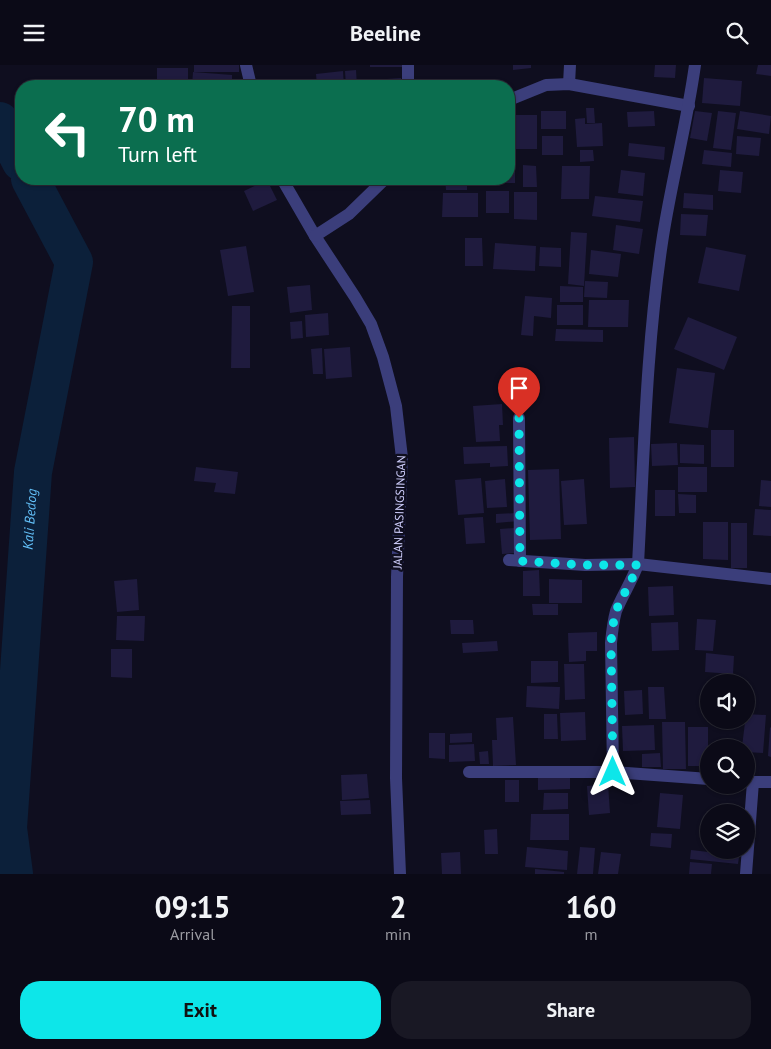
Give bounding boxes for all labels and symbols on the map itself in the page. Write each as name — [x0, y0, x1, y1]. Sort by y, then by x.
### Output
pin — [498, 367, 540, 418]
street label: JALAN PASINGSINGAN — [389, 455, 408, 570]
water label: Kali Bedog — [19, 488, 41, 550]
position arrow — [586, 745, 638, 797]

